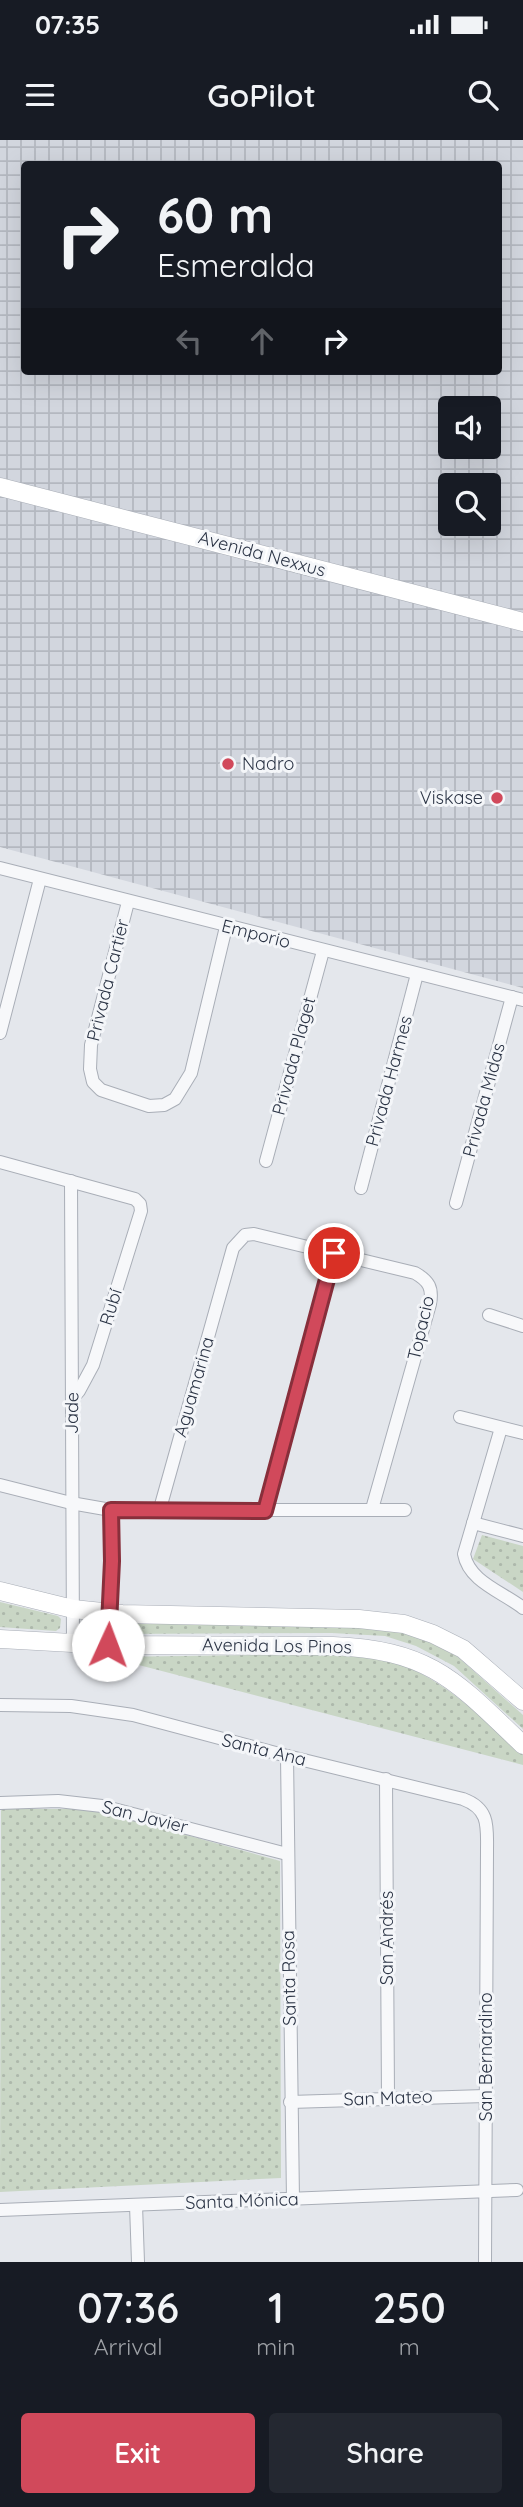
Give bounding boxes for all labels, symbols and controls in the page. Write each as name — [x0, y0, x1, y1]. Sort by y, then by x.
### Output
text: 07:35 — [35, 8, 100, 41]
text: GoPilot — [207, 75, 316, 115]
icon: menu — [21, 76, 59, 114]
icon: search — [464, 76, 502, 114]
text: 60 m — [157, 184, 273, 245]
icon: right — [42, 189, 133, 280]
text: Esmeralda — [157, 245, 315, 285]
icon: left — [170, 322, 208, 360]
icon: ahead — [243, 322, 281, 360]
icon: right — [316, 322, 354, 360]
map controls — [438, 396, 501, 536]
button: sound — [438, 396, 501, 459]
button: search — [438, 473, 501, 536]
street label: Avenida Nexxus — [196, 525, 328, 582]
place label: Nadro — [242, 752, 294, 775]
marker: Nadro — [220, 756, 236, 772]
place label: Viskase — [420, 786, 483, 809]
marker: Viskase — [489, 790, 505, 806]
street label: Emporio — [219, 914, 293, 953]
street label: Privada Cartier — [81, 916, 134, 1043]
street label: Privada Plaget — [267, 994, 320, 1118]
street label: Privada Harmes — [360, 1013, 417, 1149]
street label: Privada Midas — [457, 1040, 510, 1160]
pin — [304, 1223, 364, 1283]
icon: arrive — [315, 1234, 353, 1272]
street label: Rubí — [94, 1286, 127, 1328]
street label: Topacio — [402, 1293, 439, 1362]
street label: Aguamarina — [168, 1334, 219, 1440]
street label: Jade — [60, 1392, 83, 1434]
position arrow — [71, 1608, 145, 1682]
street label: Avenida Los Pinos — [202, 1633, 352, 1658]
street label: Santa Ana — [219, 1728, 309, 1771]
street label: San Javier — [100, 1795, 191, 1838]
street label: San Andrés — [375, 1891, 398, 1985]
street label: Santa Rosa — [276, 1930, 301, 2026]
street label: San Bernardino — [474, 1992, 497, 2122]
street label: San Mateo — [343, 2084, 433, 2111]
street label: Santa Mónica — [185, 2187, 299, 2214]
text: 07:36 — [77, 2281, 179, 2334]
text: 1 — [268, 2281, 284, 2334]
text: 250 — [373, 2281, 446, 2334]
text: Arrival — [94, 2332, 163, 2361]
text: min — [256, 2332, 296, 2361]
text: m — [399, 2332, 420, 2361]
button: Exit — [21, 2413, 255, 2493]
button: Share — [269, 2413, 502, 2493]

